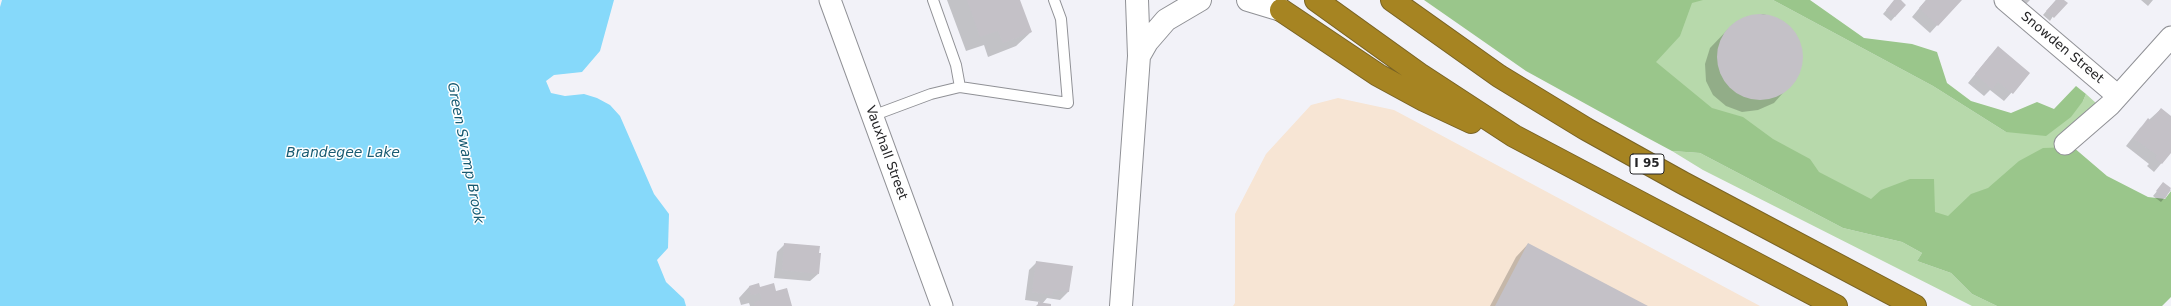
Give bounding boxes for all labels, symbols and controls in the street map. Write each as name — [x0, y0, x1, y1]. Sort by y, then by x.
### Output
street label: Snowden Street — [2017, 9, 2107, 87]
water label: Green Swamp Brook — [443, 81, 487, 225]
street label: Vauxhall Street — [862, 104, 910, 202]
water label: Brandegee Lake — [286, 145, 400, 161]
road number: I 95 — [1630, 154, 1664, 174]

